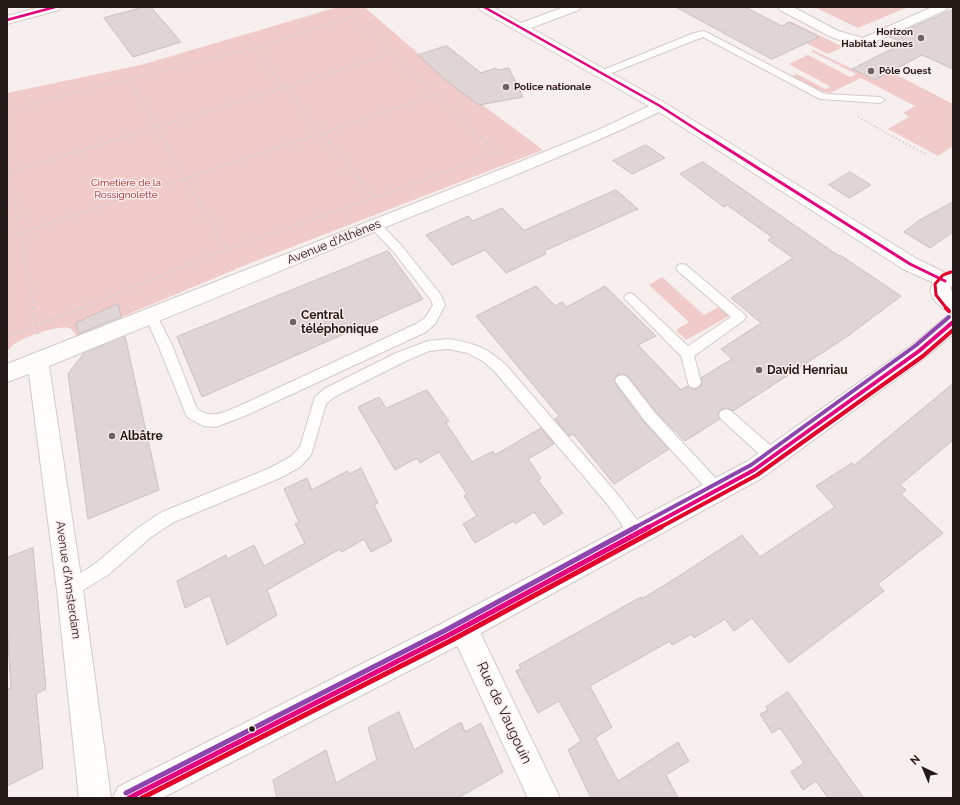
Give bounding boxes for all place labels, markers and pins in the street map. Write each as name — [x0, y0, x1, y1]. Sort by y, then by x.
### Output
place label: Horizon Habitat Jeunes — [841, 26, 913, 50]
marker: Horizon Habitat Jeunes — [916, 33, 926, 43]
place label: Pôle Ouest — [879, 65, 931, 77]
marker: Pôle Ouest — [866, 66, 876, 76]
place label: Police nationale — [514, 81, 591, 93]
marker: Police nationale — [501, 82, 511, 92]
place label: Central téléphonique — [301, 308, 378, 336]
marker: Central téléphonique — [288, 317, 298, 327]
place label: David Henriau — [767, 363, 848, 377]
marker: David Henriau — [754, 365, 764, 375]
place label: Albâtre — [120, 429, 163, 443]
marker: Albâtre — [107, 431, 117, 441]
unlabelled marker — [247, 724, 257, 734]

